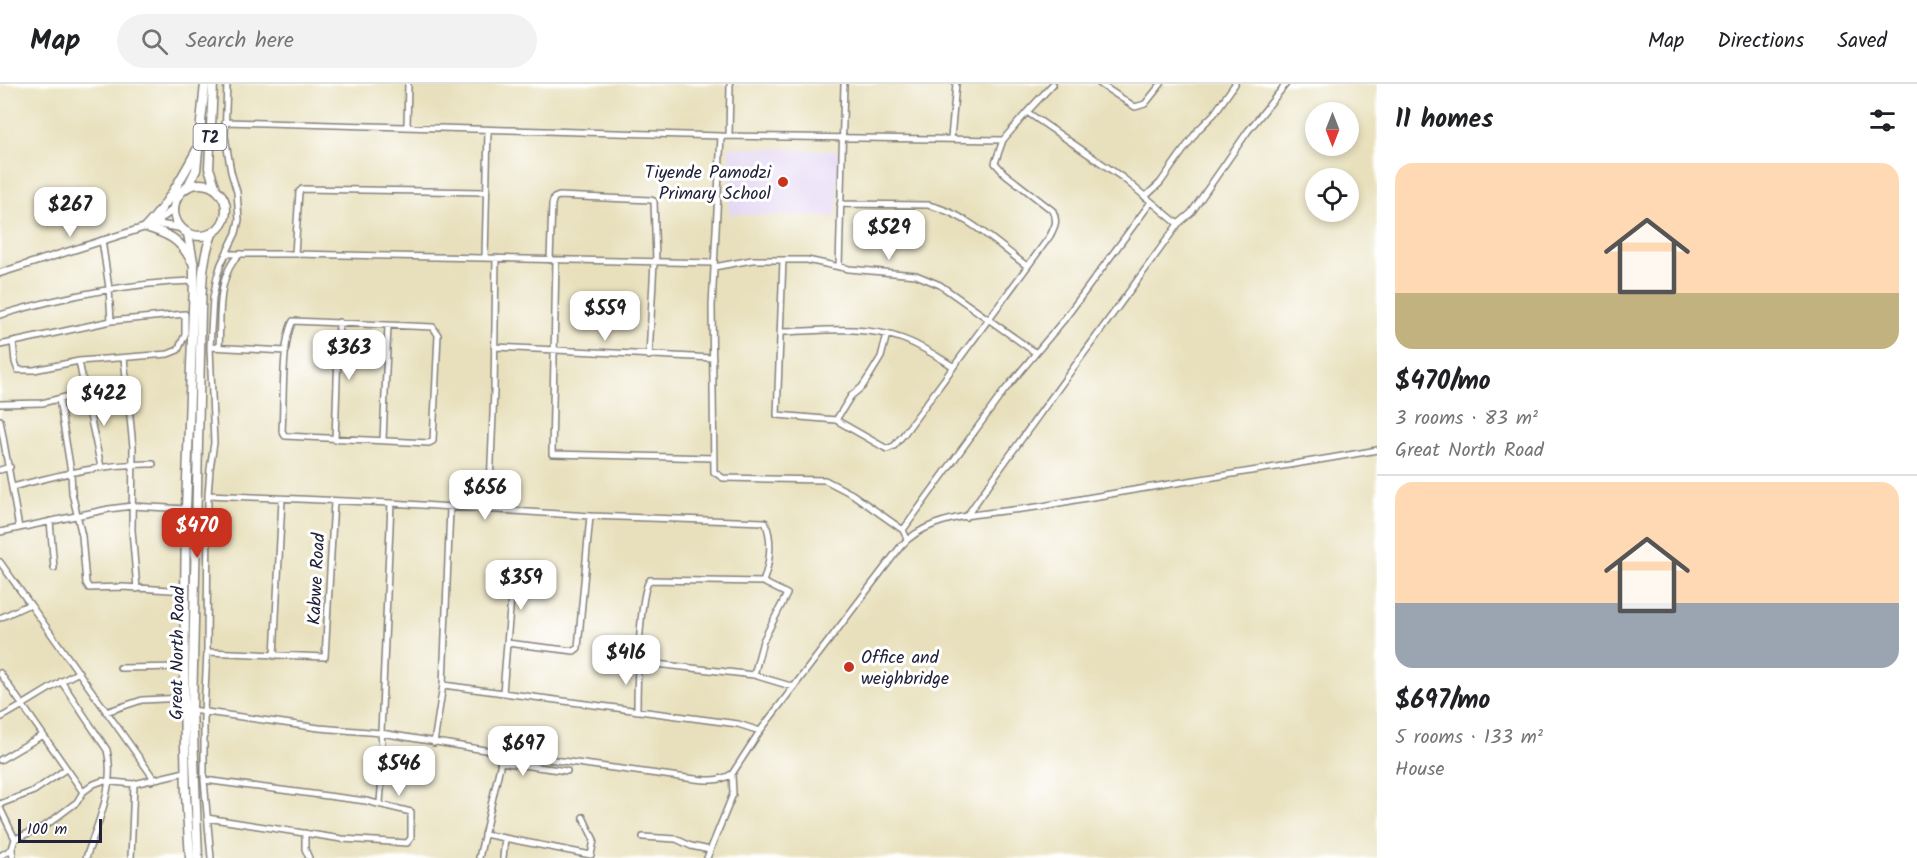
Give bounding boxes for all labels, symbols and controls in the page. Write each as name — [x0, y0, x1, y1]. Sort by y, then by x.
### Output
search box — [117, 14, 537, 68]
text: Map — [30, 19, 81, 64]
text: Search here — [186, 24, 294, 59]
icon: search — [138, 25, 171, 58]
text: Map — [1648, 25, 1684, 58]
text: Directions — [1717, 25, 1804, 58]
text: Saved — [1837, 25, 1887, 58]
text: 11 homes — [1395, 99, 1493, 141]
north arrow — [1305, 102, 1359, 156]
map controls — [1305, 102, 1359, 222]
icon: filters — [1866, 104, 1899, 137]
road number: T2 — [194, 124, 226, 150]
place label: Tiyende Pamodzi Primary School — [645, 159, 772, 209]
button: locate — [1305, 168, 1359, 222]
marker: Tiyende Pamodzi Primary School — [776, 175, 790, 189]
pin: $267 — [34, 187, 106, 238]
text: $267 — [48, 190, 92, 222]
icon: home — [1593, 202, 1701, 310]
pin: $529 — [853, 210, 925, 261]
text: $529 — [867, 213, 911, 245]
pin: $559 — [569, 291, 641, 342]
text: $559 — [584, 294, 626, 326]
pin: $363 — [313, 330, 385, 381]
text: $363 — [327, 333, 371, 365]
text: $470/mo — [1395, 361, 1491, 403]
pin: $422 — [68, 376, 140, 427]
text: $422 — [81, 379, 127, 411]
text: 3 rooms · 83 m² — [1395, 403, 1538, 435]
text: Great North Road — [1395, 435, 1544, 467]
pin: $656 — [449, 470, 521, 521]
text: $656 — [463, 473, 507, 505]
pin: $470 — [161, 508, 233, 559]
text: $470 — [176, 511, 218, 543]
icon: home — [1593, 521, 1701, 629]
street label: Kabwe Road — [301, 531, 334, 626]
pin: $359 — [485, 560, 557, 611]
text: $359 — [499, 563, 543, 595]
street label: Great North Road — [163, 585, 194, 720]
pin: $416 — [590, 635, 662, 686]
text: $416 — [606, 638, 646, 670]
place label: Office and weighbridge — [861, 644, 949, 694]
marker: Office and weighbridge — [842, 660, 856, 674]
text: $697/mo — [1395, 680, 1490, 722]
text: 5 rooms · 133 m² — [1395, 722, 1543, 754]
pin: $697 — [487, 726, 559, 777]
text: $697 — [502, 729, 544, 761]
pin: $546 — [363, 746, 435, 797]
text: $546 — [377, 749, 421, 781]
text: House — [1395, 754, 1445, 786]
scale bar — [18, 816, 102, 844]
text: 100 m — [27, 817, 67, 842]

